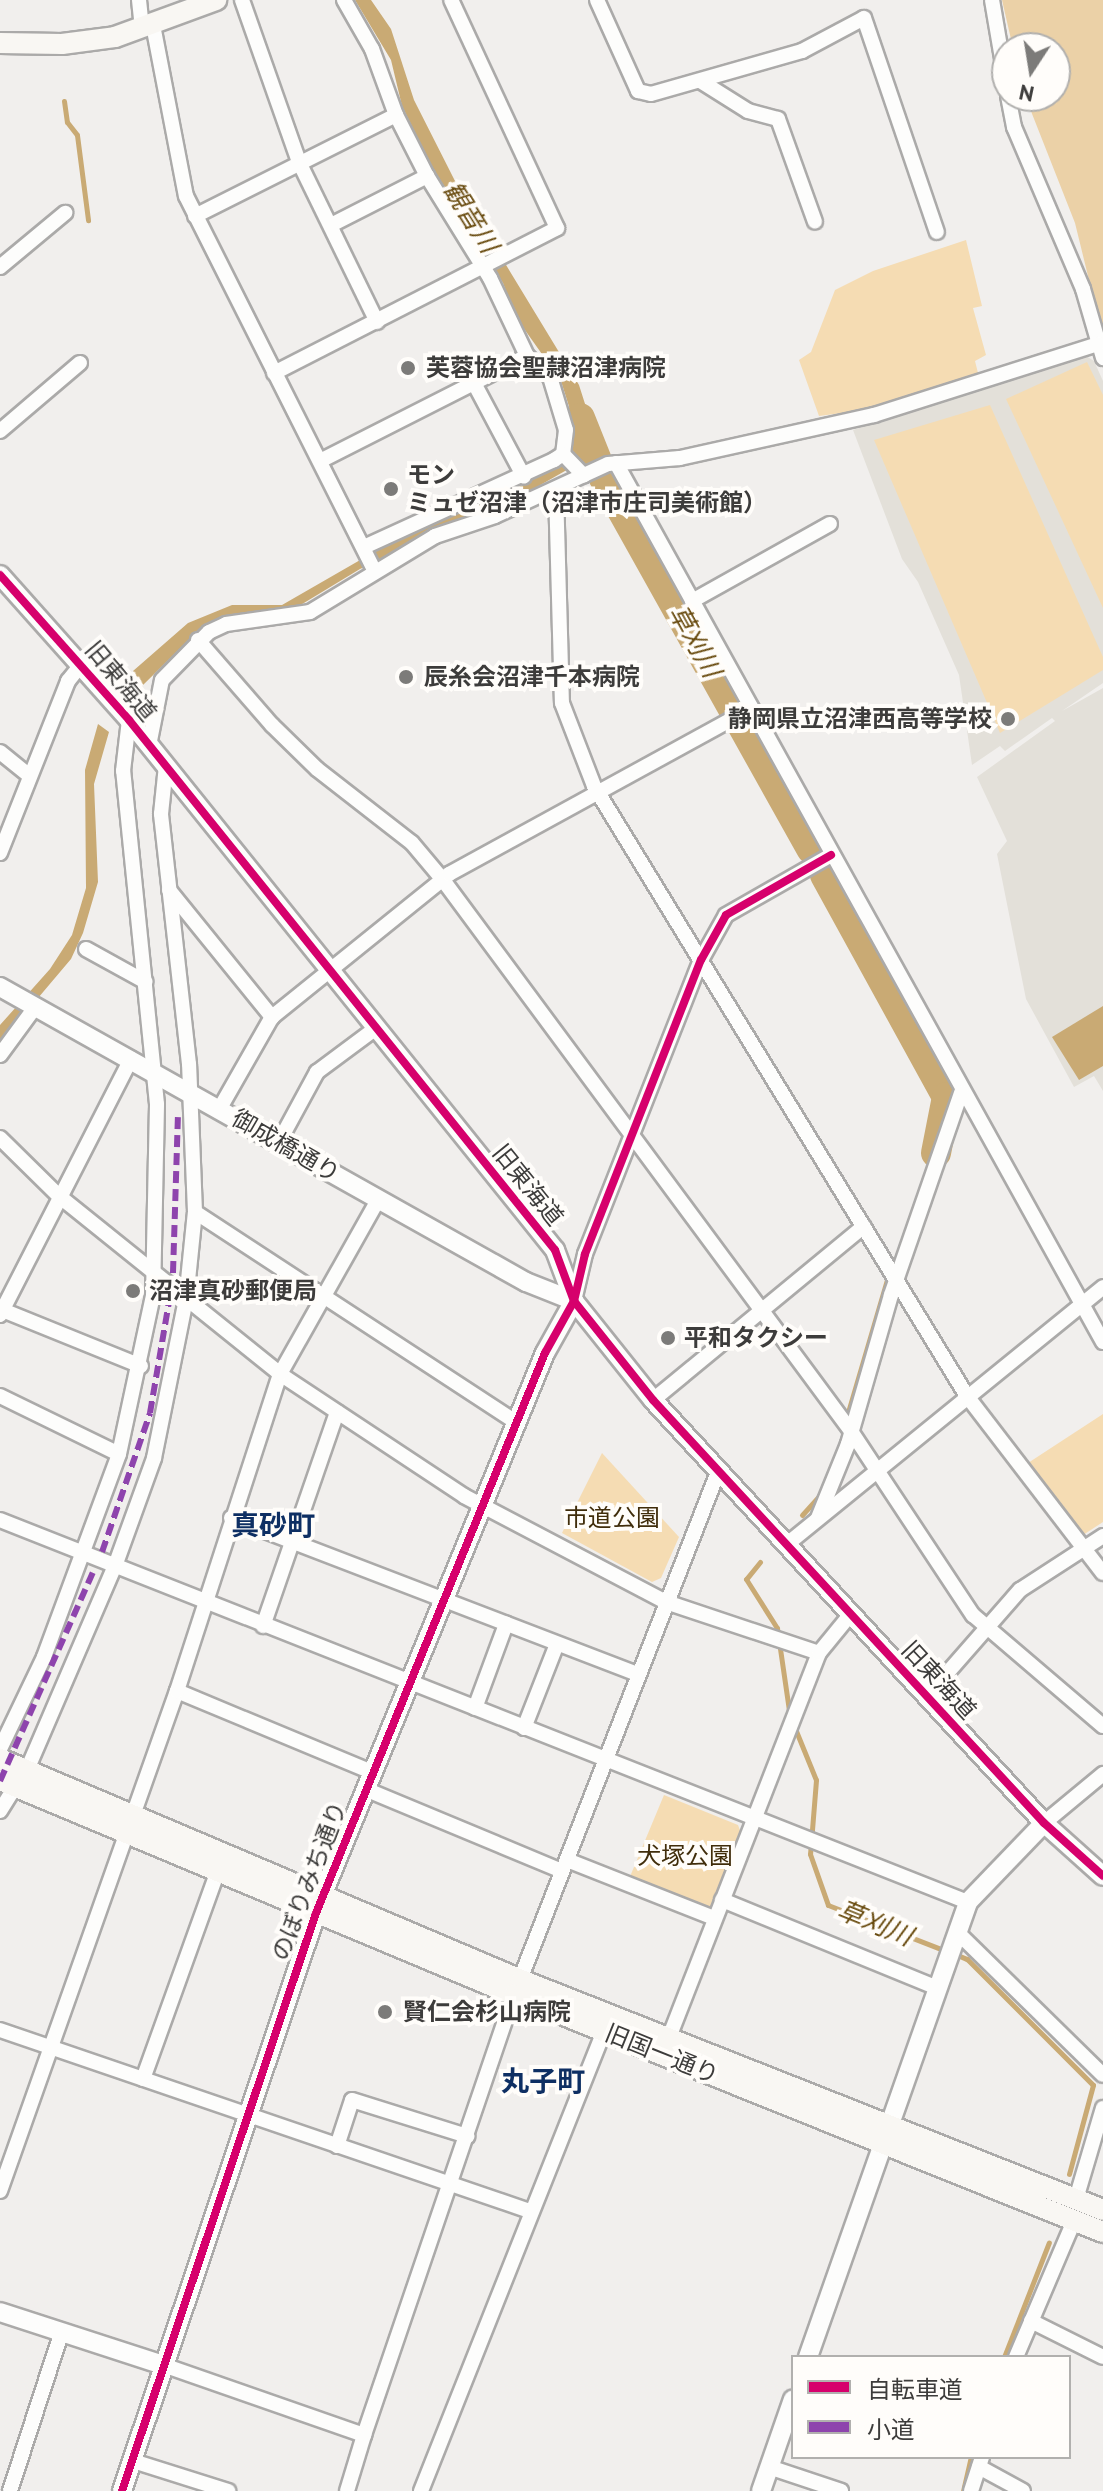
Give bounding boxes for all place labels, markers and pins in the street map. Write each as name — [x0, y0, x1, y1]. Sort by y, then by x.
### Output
place label: 芙蓉協会聖隷沼津病院 — [426, 354, 666, 382]
marker: 芙蓉協会聖隷沼津病院 — [397, 357, 419, 379]
place label: モン ミュゼ沼津（沼津市庄司美術館） — [407, 461, 767, 517]
marker: モン ミュゼ沼津（沼津市庄司美術館） — [382, 480, 400, 498]
place label: 辰糸会沼津千本病院 — [424, 663, 640, 691]
marker: 辰糸会沼津千本病院 — [395, 666, 417, 688]
place label: 静岡県立沼津西高等学校 — [728, 705, 992, 733]
marker: 静岡県立沼津西高等学校 — [999, 710, 1017, 728]
place label: 沼津真砂郵便局 — [149, 1277, 317, 1305]
marker: 沼津真砂郵便局 — [124, 1282, 142, 1300]
place label: 平和タクシー — [684, 1324, 828, 1352]
marker: 平和タクシー — [659, 1329, 677, 1347]
place label: 賢仁会杉山病院 — [403, 1998, 571, 2026]
marker: 賢仁会杉山病院 — [374, 2001, 396, 2023]

